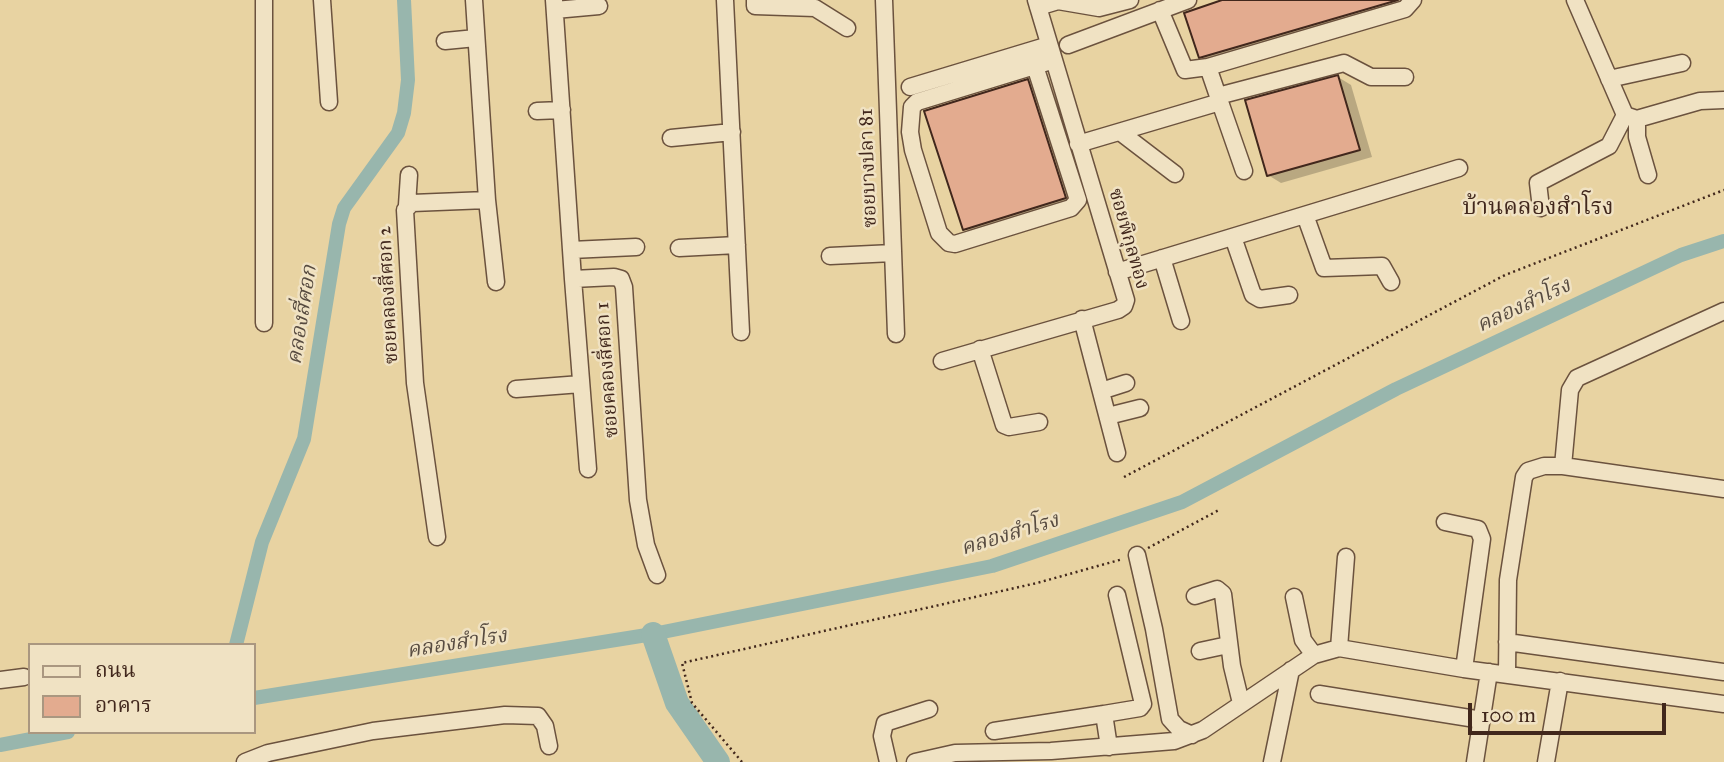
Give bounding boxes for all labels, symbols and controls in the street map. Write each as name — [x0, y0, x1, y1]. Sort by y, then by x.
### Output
street label: ซอยบางปลา 81 — [856, 108, 882, 228]
street label: ซอยพิกุลทอง — [1103, 186, 1153, 292]
district label: บ้านคลองสำโรง — [1462, 194, 1614, 222]
street label: ซอยคลองสี่ศอก 2 — [374, 225, 404, 365]
water label: คลองสี่ศอก — [283, 264, 323, 366]
water label: คลองสำโรง — [1473, 273, 1575, 339]
street label: ซอยคลองสี่ศอก 1 — [592, 301, 624, 439]
water label: คลองสำโรง — [958, 508, 1062, 562]
water label: คลองสำโรง — [405, 624, 509, 664]
legend — [28, 643, 256, 734]
text: ถนน — [95, 657, 136, 683]
scale bar — [1472, 688, 1670, 732]
text: อาคาร — [95, 692, 152, 718]
text: 100 m — [1481, 702, 1536, 728]

